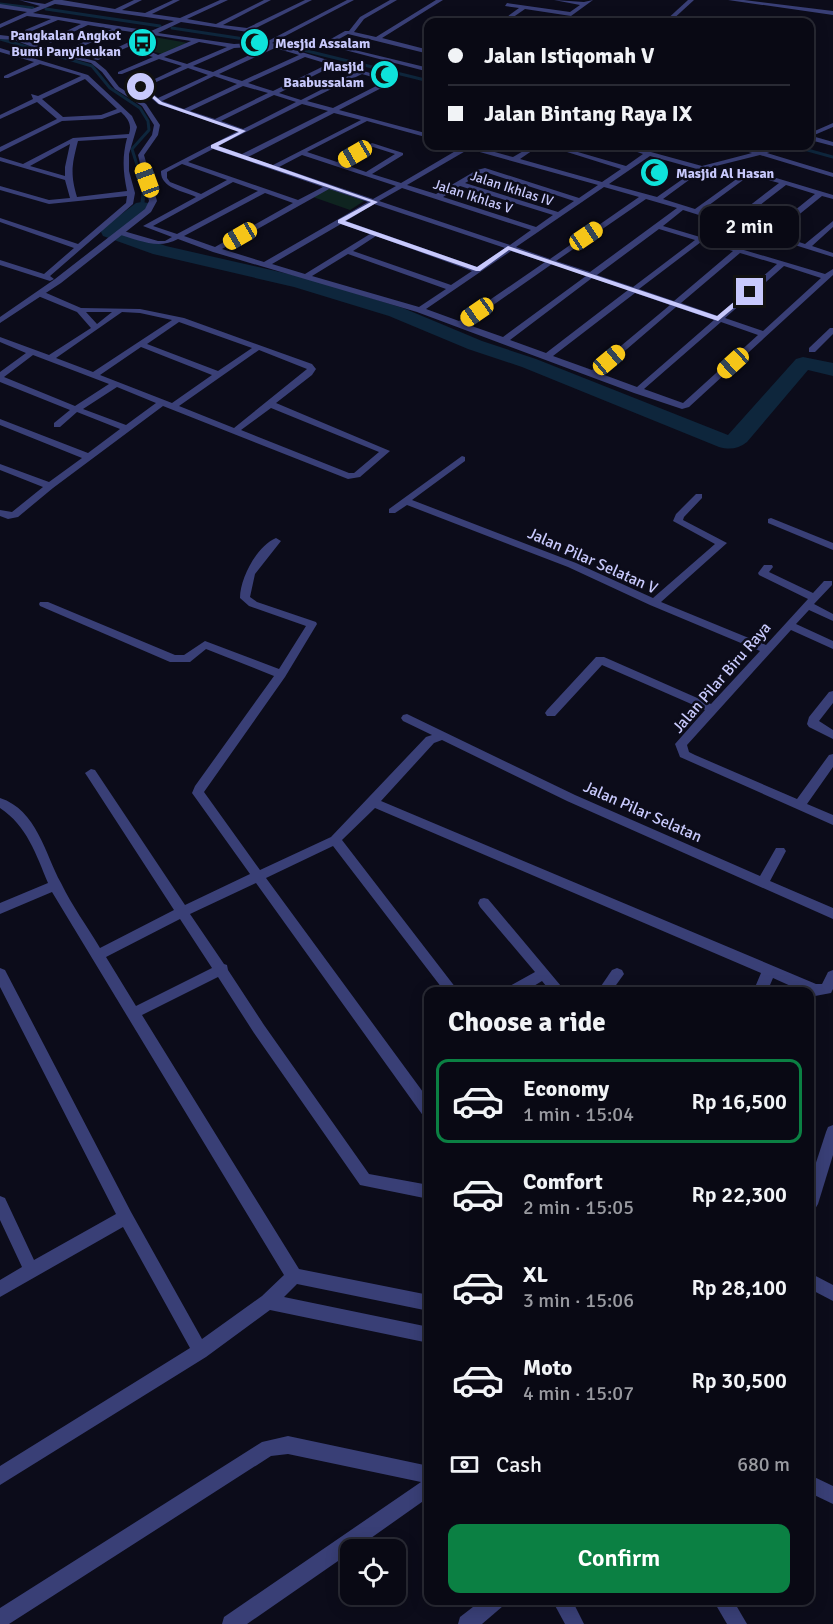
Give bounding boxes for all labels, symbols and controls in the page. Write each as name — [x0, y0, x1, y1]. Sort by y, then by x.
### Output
place label: Pangkalan Angkot Bumi Panyileukan — [10, 27, 122, 60]
bus stop icon: Pangkalan Angkot Bumi Panyileukan — [126, 27, 158, 59]
mosque icon: Mesjid Assalam — [238, 27, 270, 59]
place label: Mesjid Assalam — [275, 35, 370, 52]
text: Jalan Istiqomah V — [484, 42, 654, 69]
place label: Masjid Baabussalam — [283, 58, 364, 91]
mosque icon: Masjid Baabussalam — [369, 58, 401, 90]
route start — [127, 73, 154, 100]
text: Jalan Bintang Raya IX — [484, 100, 692, 127]
car — [335, 137, 375, 171]
mosque icon: Masjid Al Hasan — [639, 157, 671, 189]
car — [132, 160, 162, 200]
place label: Masjid Al Hasan — [676, 165, 775, 182]
street label: Jalan Ikhlas IV — [468, 167, 556, 210]
street label: Jalan Ikhlas V — [431, 176, 515, 217]
callout: 2 min — [700, 205, 800, 247]
text: 2 min — [726, 214, 773, 239]
car — [566, 218, 606, 254]
car — [220, 219, 260, 253]
route end — [736, 278, 763, 305]
car — [457, 294, 497, 330]
car — [589, 342, 629, 378]
car — [714, 344, 752, 382]
street label: Jalan Pilar Selatan V — [524, 523, 661, 599]
street label: Jalan Pilar Biru Raya — [668, 618, 775, 737]
street label: Jalan Pilar Selatan — [580, 777, 705, 847]
text: Choose a ride — [448, 1006, 606, 1039]
icon: car — [451, 1074, 505, 1128]
text: Economy — [523, 1075, 609, 1102]
text: Rp 16,500 — [691, 1088, 787, 1115]
text: 1 min · 15:04 — [523, 1102, 634, 1127]
icon: car — [451, 1167, 505, 1221]
text: Comfort — [523, 1168, 603, 1195]
text: Rp 22,300 — [691, 1181, 787, 1208]
text: 2 min · 15:05 — [523, 1195, 634, 1220]
icon: car — [451, 1260, 505, 1314]
text: XL — [523, 1261, 548, 1288]
text: Rp 28,100 — [691, 1274, 787, 1301]
text: 3 min · 15:06 — [523, 1288, 634, 1313]
icon: car — [451, 1353, 505, 1407]
text: Moto — [523, 1354, 572, 1381]
text: Rp 30,500 — [691, 1367, 787, 1394]
text: 4 min · 15:07 — [523, 1381, 634, 1406]
icon: cash — [448, 1448, 481, 1481]
text: Cash — [496, 1451, 542, 1478]
text: 680 m — [737, 1452, 790, 1477]
button: Confirm — [448, 1524, 790, 1593]
map controls — [340, 1539, 406, 1605]
button: locate — [340, 1539, 406, 1605]

